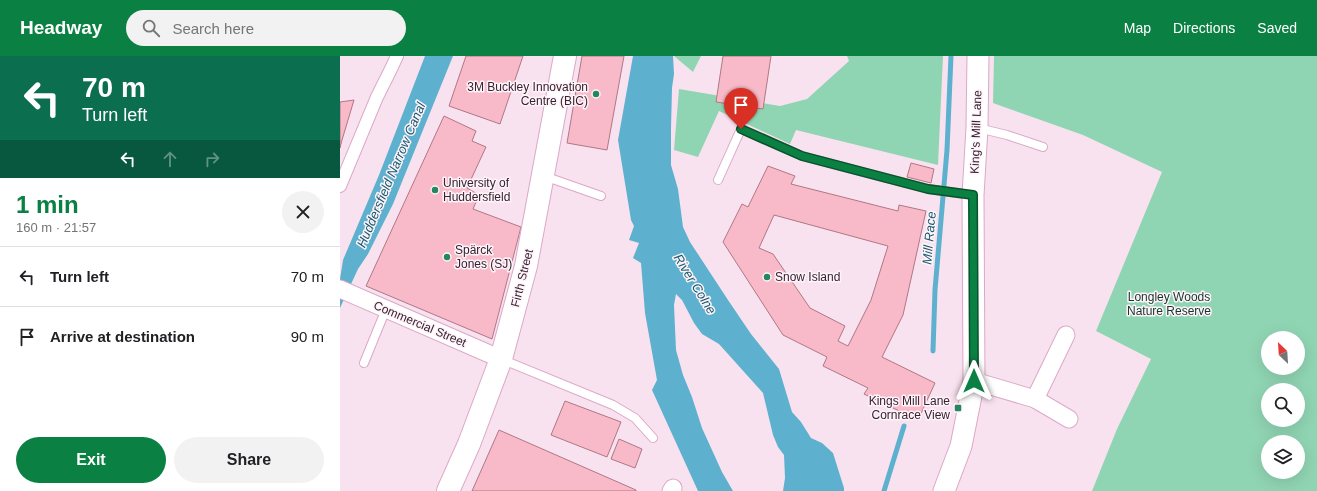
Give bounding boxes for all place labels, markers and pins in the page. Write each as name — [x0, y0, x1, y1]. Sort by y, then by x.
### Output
place label: 3M Buckley Innovation Centre (BIC) — [467, 80, 588, 108]
pin — [724, 88, 758, 129]
marker: 3M Buckley Innovation Centre (BIC) — [591, 89, 601, 99]
place label: University of Huddersfield — [443, 176, 510, 204]
marker: University of Huddersfield — [430, 185, 440, 195]
place label: Spärck Jones (SJ) — [455, 243, 512, 271]
marker: Spärck Jones (SJ) — [442, 252, 452, 262]
place label: Snow Island — [775, 270, 840, 284]
marker: Snow Island — [762, 272, 772, 282]
place label: Kings Mill Lane Cornrace View — [869, 394, 950, 422]
marker: Kings Mill Lane Cornrace View — [953, 403, 963, 413]

